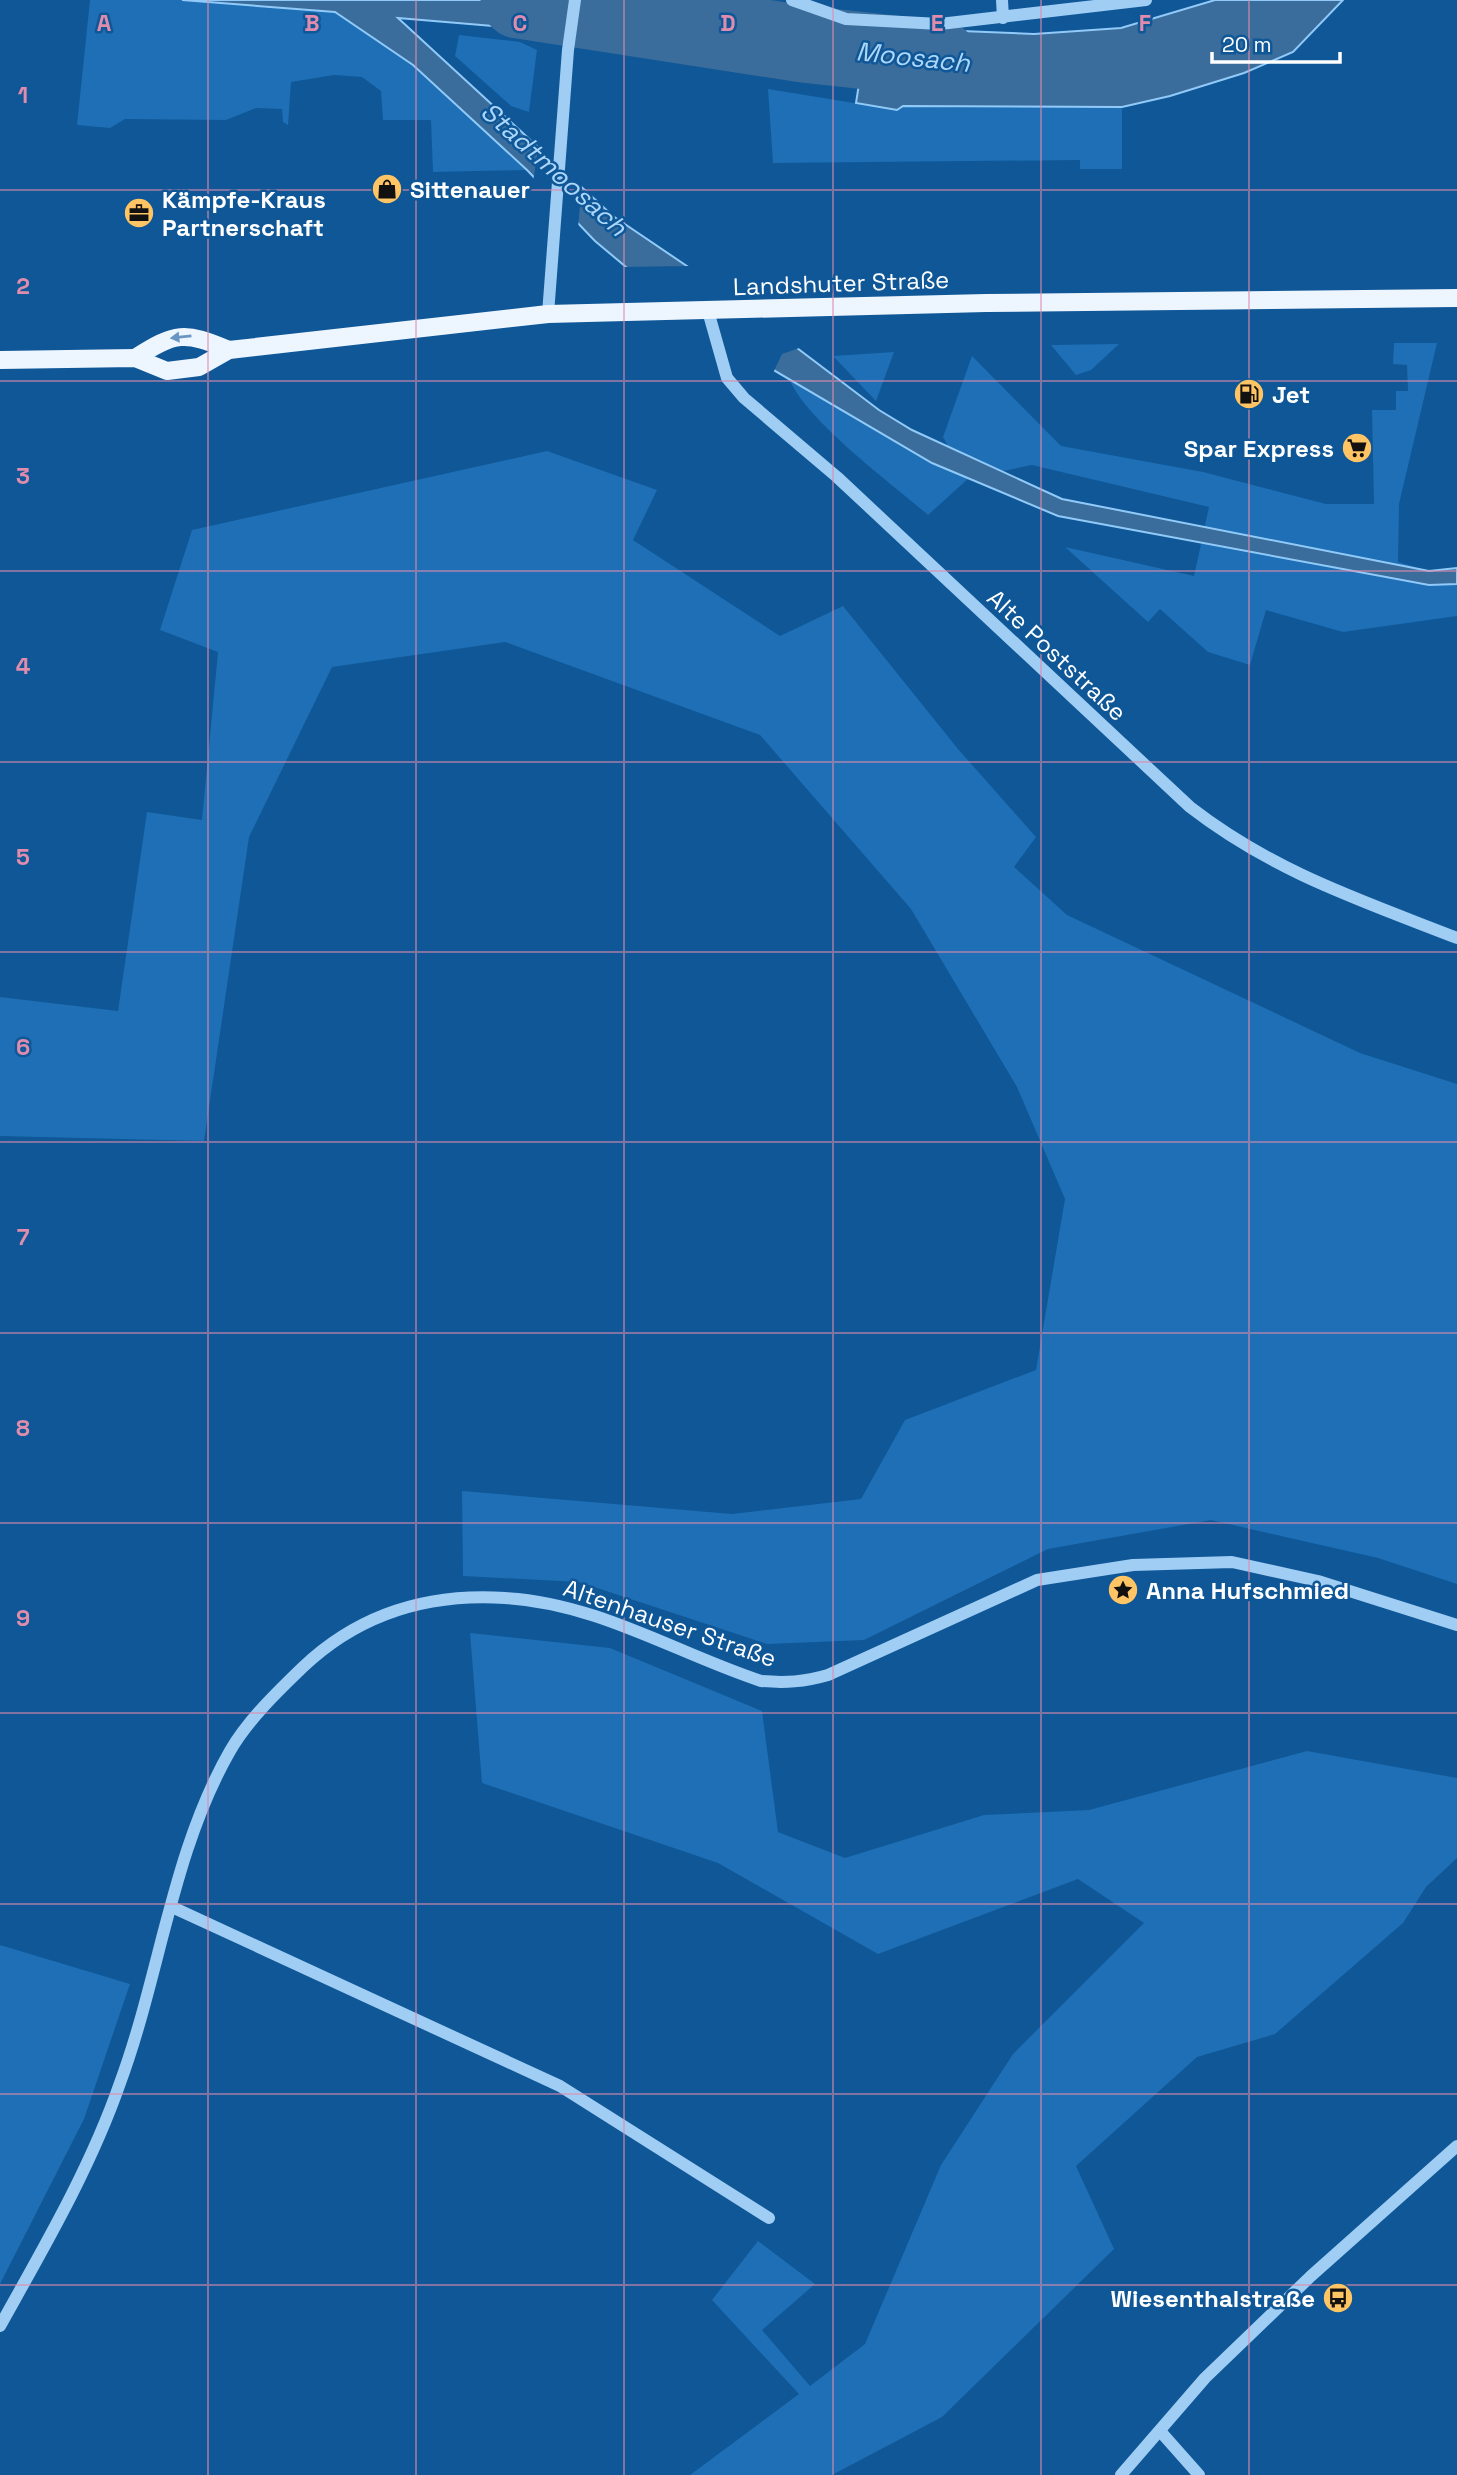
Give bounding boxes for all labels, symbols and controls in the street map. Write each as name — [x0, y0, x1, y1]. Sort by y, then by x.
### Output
text: A — [97, 8, 112, 38]
text: B — [304, 8, 320, 38]
text: C — [513, 8, 527, 38]
text: D — [720, 8, 736, 38]
text: E — [931, 8, 943, 38]
text: F — [1139, 8, 1151, 38]
scale bar — [1212, 21, 1340, 65]
text: 20 m — [1222, 31, 1272, 58]
water label: Moosach — [854, 34, 973, 80]
text: 1 — [18, 80, 28, 110]
water label: Stadtmoosach — [474, 94, 635, 244]
shop icon: Sittenauer — [370, 172, 404, 206]
place label: Sittenauer — [410, 174, 530, 205]
place label: Kämpfe-Kraus Partnerschaft — [162, 184, 326, 243]
office icon: Kämpfe-Kraus Partnerschaft — [122, 196, 156, 230]
street label: Landshuter Straße — [732, 264, 950, 302]
text: 2 — [16, 271, 30, 301]
one-way arrow — [170, 332, 192, 343]
fuel station icon: Jet — [1232, 377, 1266, 411]
place label: Jet — [1272, 379, 1310, 410]
supermarket icon: Spar Express — [1340, 431, 1374, 465]
place label: Spar Express — [1184, 433, 1334, 464]
text: 3 — [16, 461, 30, 491]
street label: Alte Poststraße — [981, 582, 1133, 728]
text: 4 — [16, 651, 31, 681]
text: 5 — [16, 842, 30, 872]
text: 6 — [16, 1032, 30, 1062]
text: 7 — [17, 1222, 30, 1252]
text: 8 — [16, 1413, 30, 1443]
street label: Altenhauser Straße — [560, 1572, 780, 1674]
place icon: Anna Hufschmied — [1106, 1573, 1140, 1607]
place label: Anna Hufschmied — [1146, 1575, 1349, 1606]
text: 9 — [16, 1603, 30, 1633]
bus stop icon: Wiesenthalstraße — [1321, 2281, 1355, 2315]
place label: Wiesenthalstraße — [1111, 2283, 1315, 2314]

